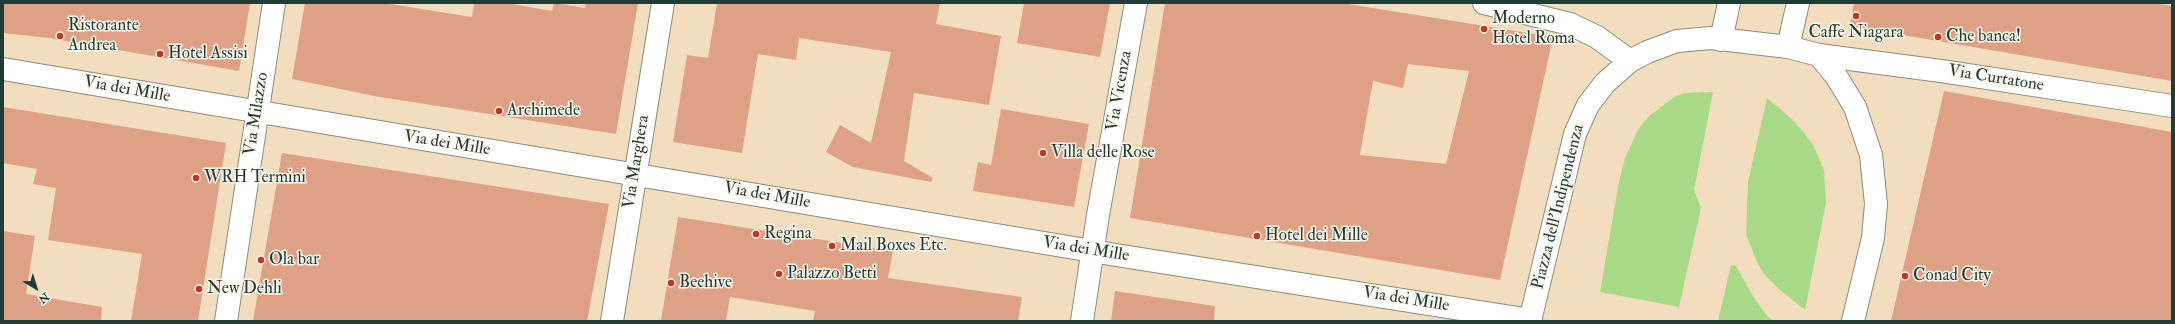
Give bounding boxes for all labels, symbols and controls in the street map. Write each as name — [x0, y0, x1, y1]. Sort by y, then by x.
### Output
place label: Moderno Hotel Roma — [1492, 9, 1575, 49]
marker: Caffe Niagara — [1851, 11, 1861, 21]
place label: Ristorante Andrea — [68, 16, 139, 56]
place label: Caffe Niagara — [1808, 23, 1904, 43]
marker: Moderno Hotel Roma — [1479, 24, 1489, 34]
place label: Che banca! — [1946, 27, 2021, 47]
marker: Ristorante Andrea — [55, 31, 65, 41]
marker: Che banca! — [1933, 32, 1943, 42]
place label: Hotel Assisi — [168, 44, 248, 64]
marker: Hotel Assisi — [155, 49, 165, 59]
street label: Via Vicenza — [1103, 49, 1137, 133]
street label: Via Curtatone — [1947, 61, 2045, 97]
street label: Via Milazzo — [240, 71, 274, 157]
street label: Via dei Mille — [82, 72, 172, 108]
place label: Archimede — [507, 101, 580, 121]
marker: Archimede — [494, 106, 504, 116]
street label: Via Marghera — [620, 114, 654, 210]
street label: Piazza dell'Indipendenza — [1529, 122, 1589, 292]
street label: Via dei Mille — [402, 127, 492, 161]
place label: Villa delle Rose — [1051, 143, 1155, 163]
marker: Villa delle Rose — [1038, 148, 1048, 158]
place label: WRH Termini — [204, 168, 306, 188]
marker: WRH Termini — [191, 173, 201, 183]
street label: Via dei Mille — [722, 178, 812, 214]
place label: Regina — [764, 224, 812, 244]
place label: Hotel dei Mille — [1265, 226, 1368, 246]
marker: Regina — [751, 229, 761, 239]
marker: Hotel dei Mille — [1252, 231, 1262, 241]
street label: Via dei Mille — [1041, 233, 1131, 267]
place label: Mail Boxes Etc. — [840, 236, 947, 256]
marker: Mail Boxes Etc. — [827, 241, 837, 251]
place label: Ola bar — [269, 250, 319, 270]
marker: Ola bar — [256, 255, 266, 265]
place label: Palazzo Betti — [787, 264, 877, 284]
place label: Conad City — [1913, 266, 1991, 286]
north arrow — [16, 268, 56, 308]
marker: Palazzo Betti — [774, 269, 784, 279]
marker: Conad City — [1900, 271, 1910, 281]
place label: Beehive — [679, 273, 732, 293]
marker: Beehive — [666, 278, 676, 288]
place label: New Dehli — [207, 279, 282, 299]
street label: Via dei Mille — [1361, 283, 1451, 317]
marker: New Dehli — [194, 284, 204, 294]
text: N — [36, 290, 52, 306]

